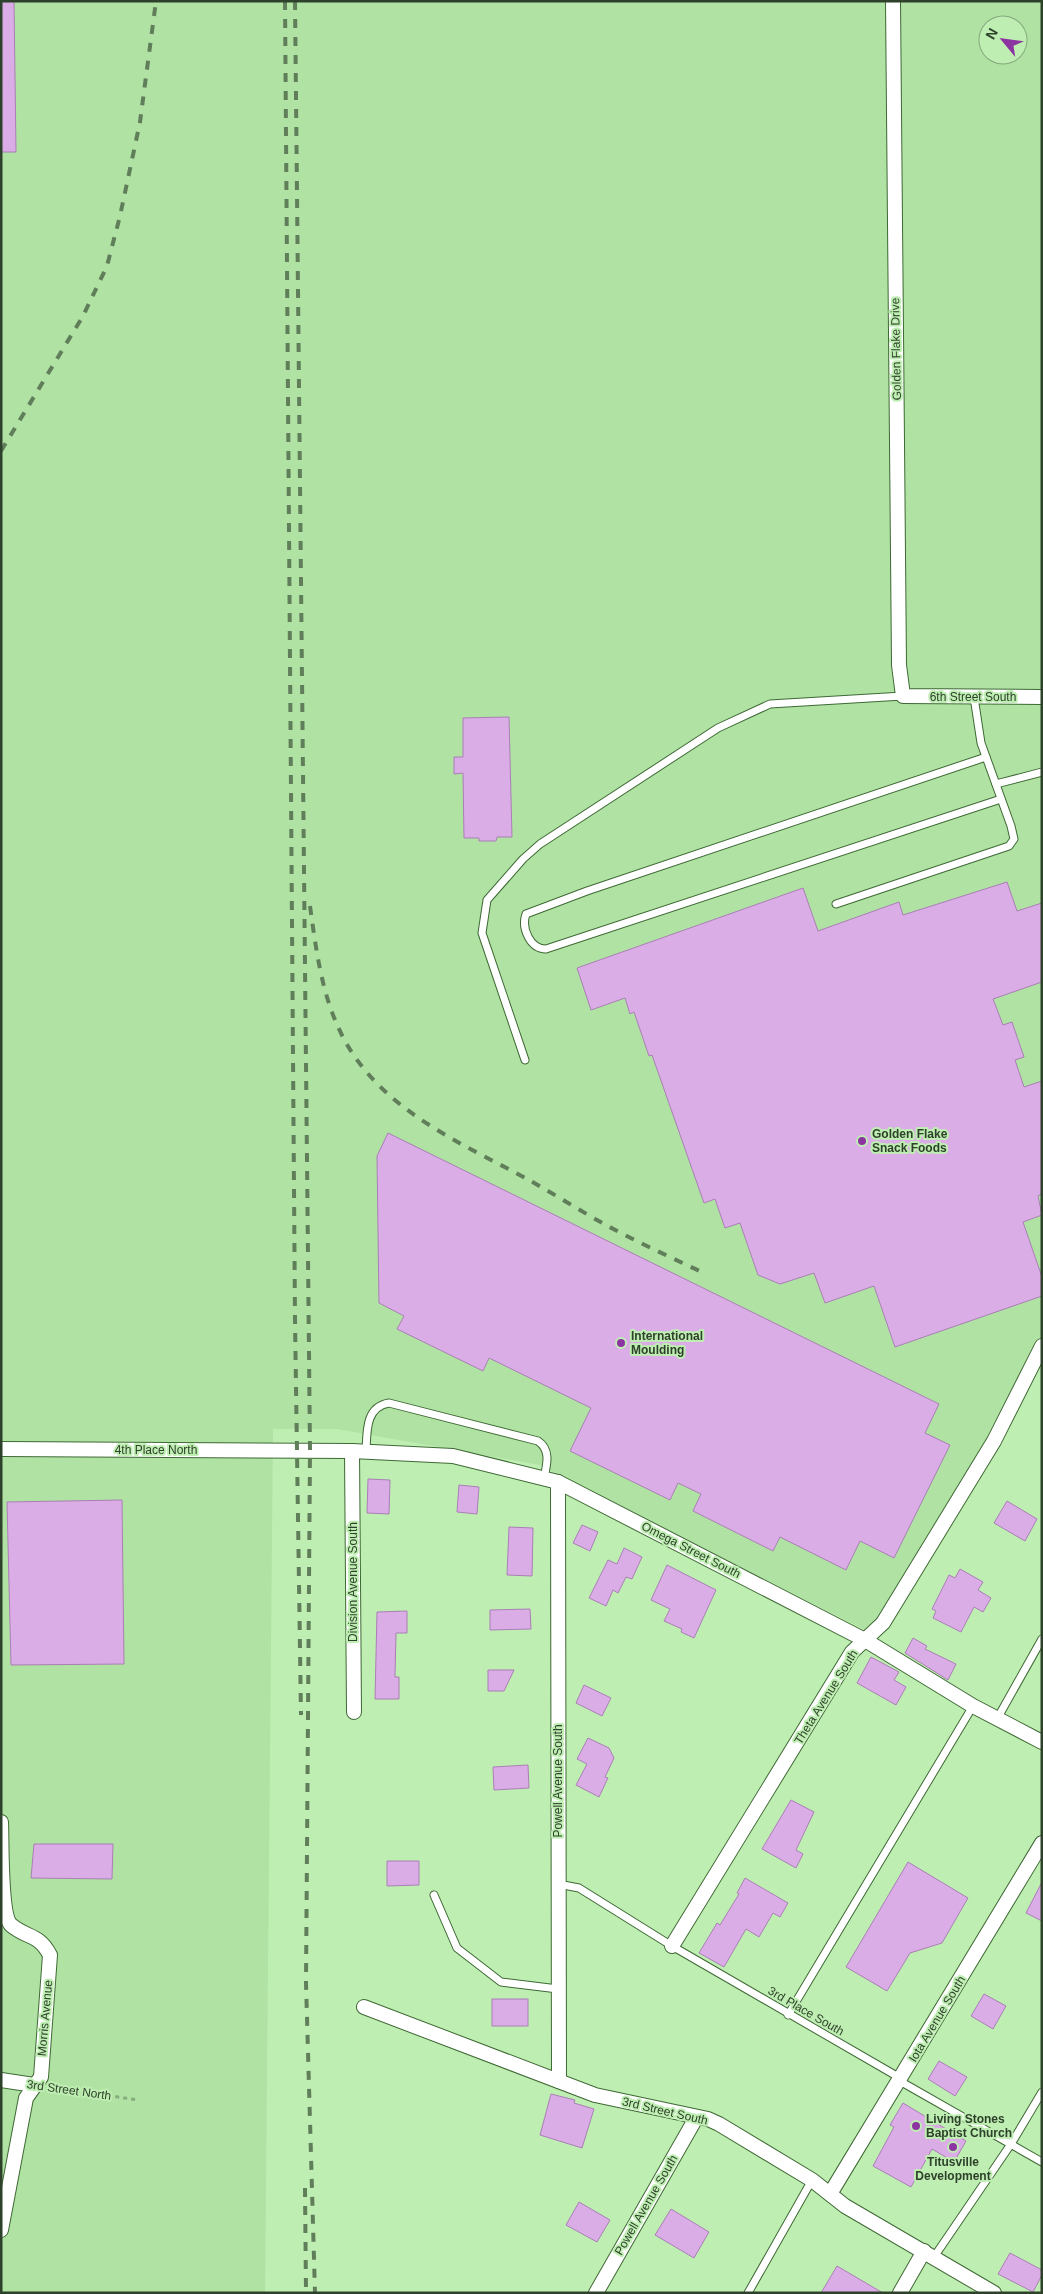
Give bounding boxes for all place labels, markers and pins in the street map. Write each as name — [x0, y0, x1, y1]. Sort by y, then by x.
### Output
place label: Golden Flake Snack Foods — [872, 1127, 948, 1155]
marker: Golden Flake Snack Foods — [856, 1135, 868, 1147]
place label: International Moulding — [631, 1329, 703, 1357]
marker: International Moulding — [615, 1337, 627, 1349]
place label: Living Stones Baptist Church — [926, 2112, 1012, 2140]
marker: Living Stones Baptist Church — [910, 2120, 922, 2132]
marker: Titusville Development — [947, 2141, 959, 2153]
place label: Titusville Development — [915, 2155, 991, 2183]

